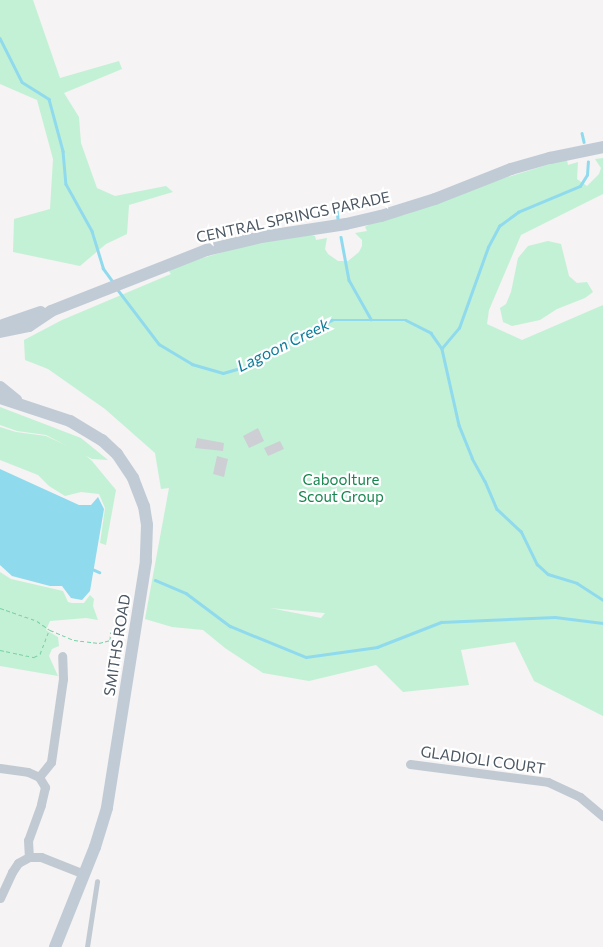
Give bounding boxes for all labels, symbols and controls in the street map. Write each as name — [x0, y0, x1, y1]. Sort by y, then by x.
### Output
street label: CENTRAL SPRINGS PARADE — [194, 188, 392, 246]
water label: Lagoon Creek — [234, 314, 332, 376]
park label: Caboolture Scout Group — [298, 470, 384, 505]
street label: SMITHS ROAD — [100, 593, 134, 697]
street label: GLADIOLI COURT — [419, 742, 547, 778]

